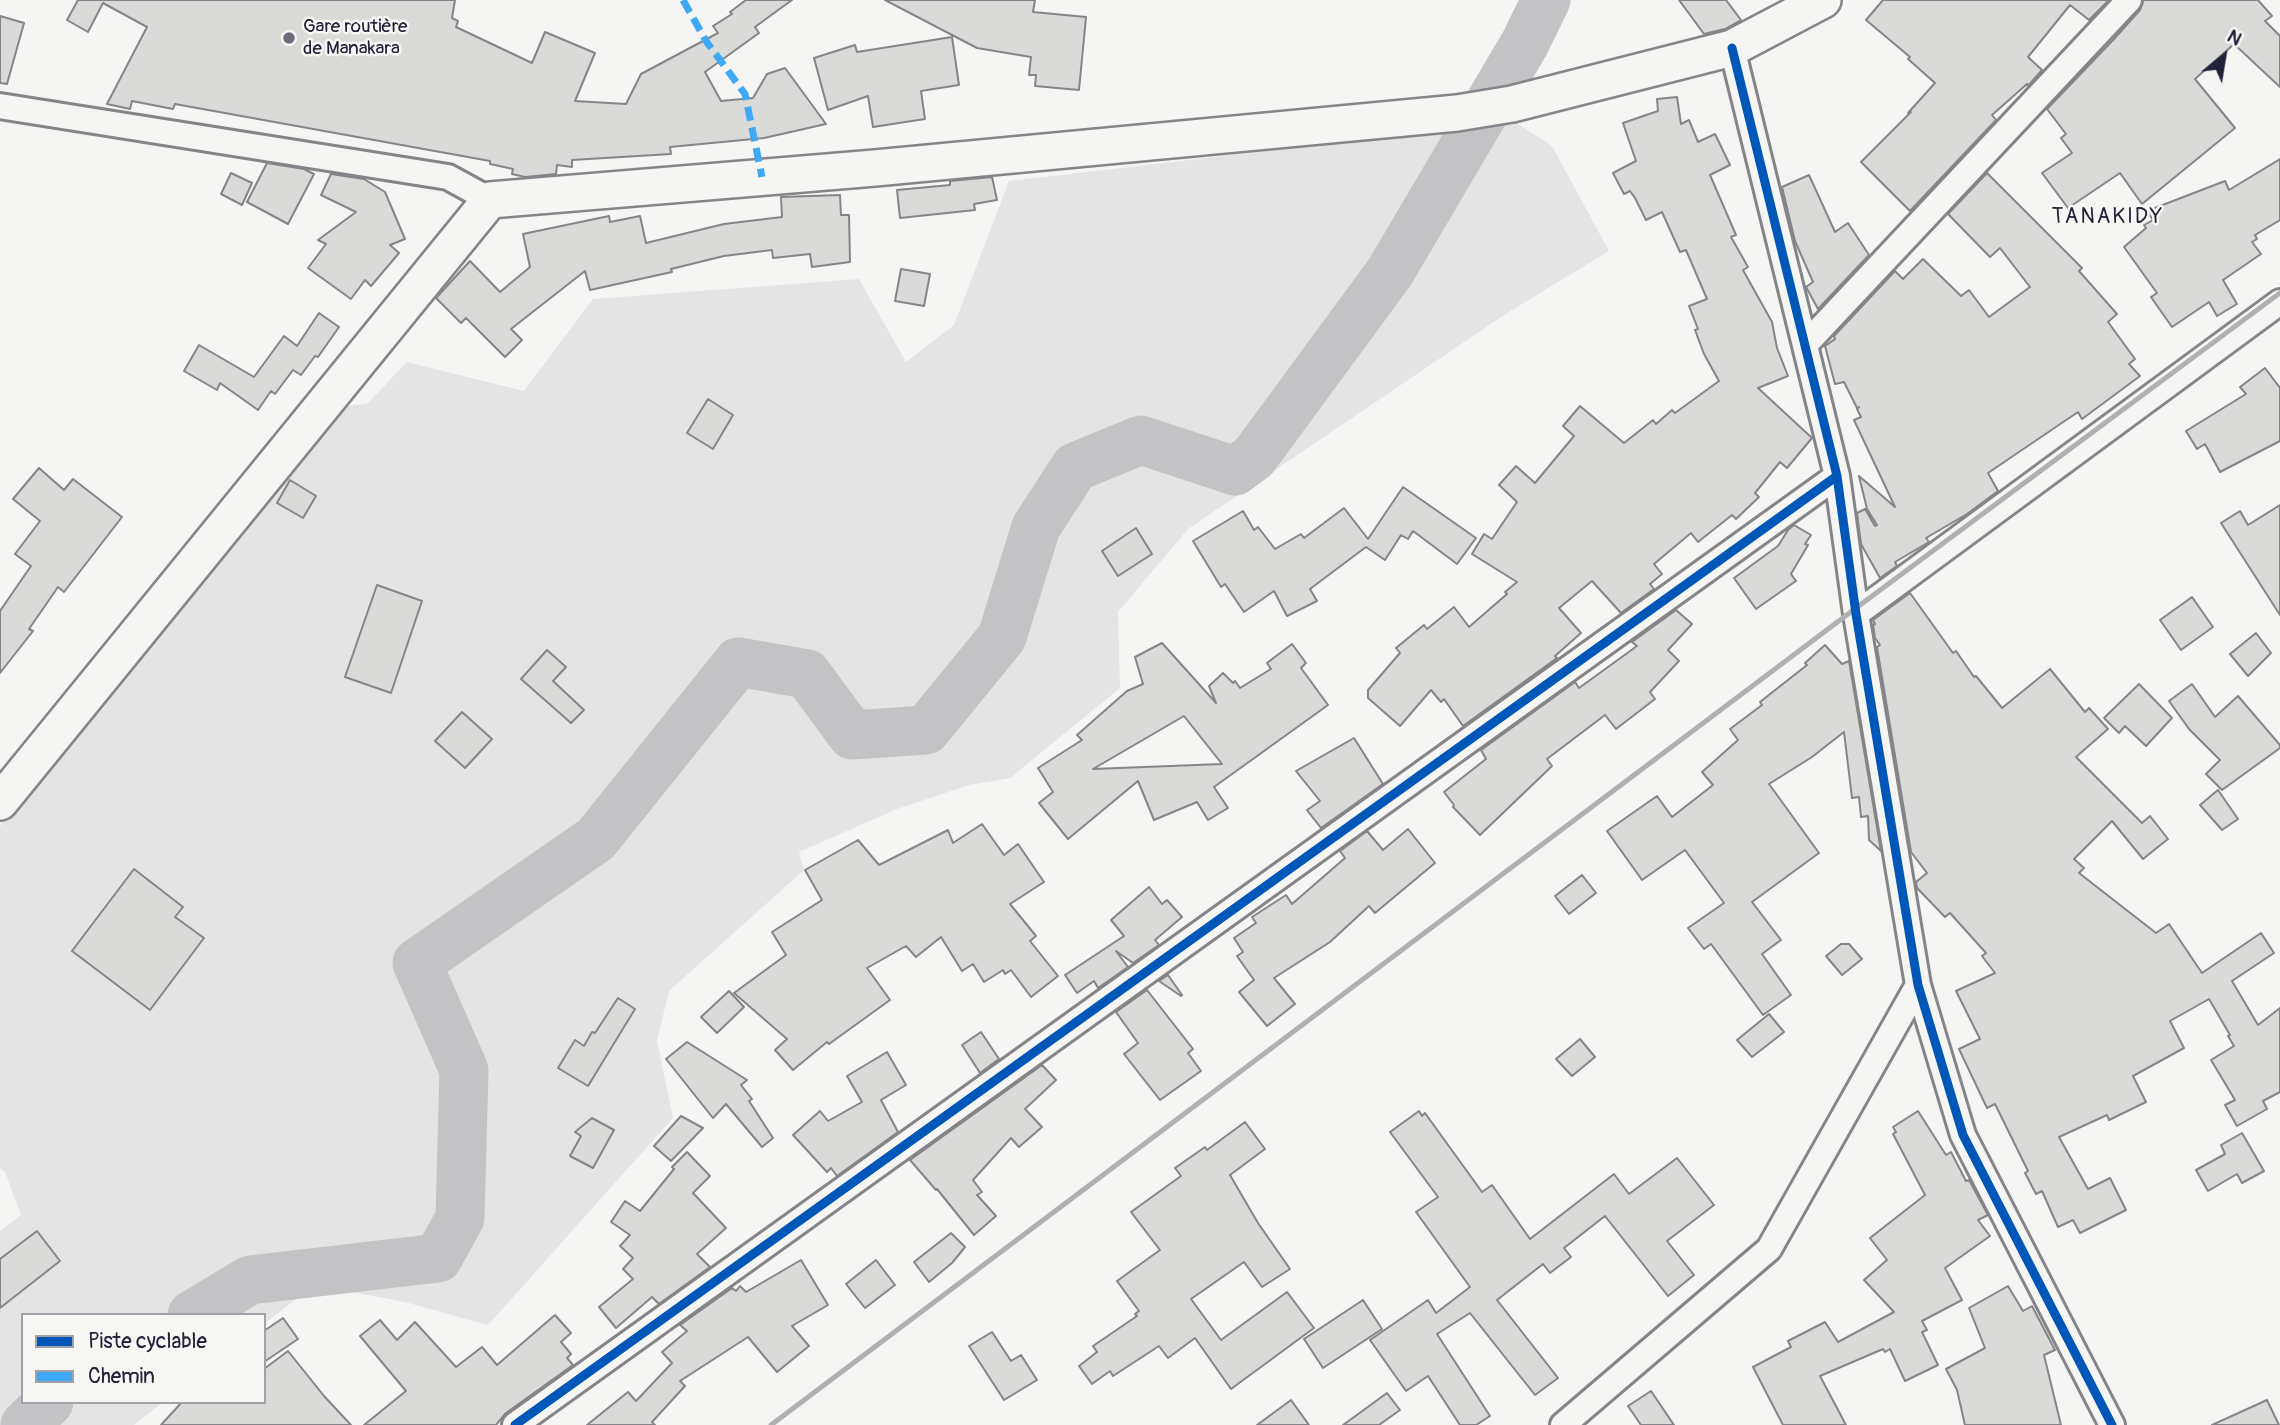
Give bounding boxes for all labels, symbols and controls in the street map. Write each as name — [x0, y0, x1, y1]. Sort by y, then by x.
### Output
place label: Gare routière de Manakara — [303, 16, 407, 60]
north arrow — [2189, 21, 2259, 91]
text: N — [2223, 24, 2246, 51]
marker: Gare routière de Manakara — [281, 30, 297, 46]
district label: TANAKIDY — [2053, 205, 2163, 231]
legend — [21, 1313, 266, 1404]
text: Piste cyclable — [88, 1328, 207, 1355]
text: Chemin — [88, 1363, 155, 1390]

